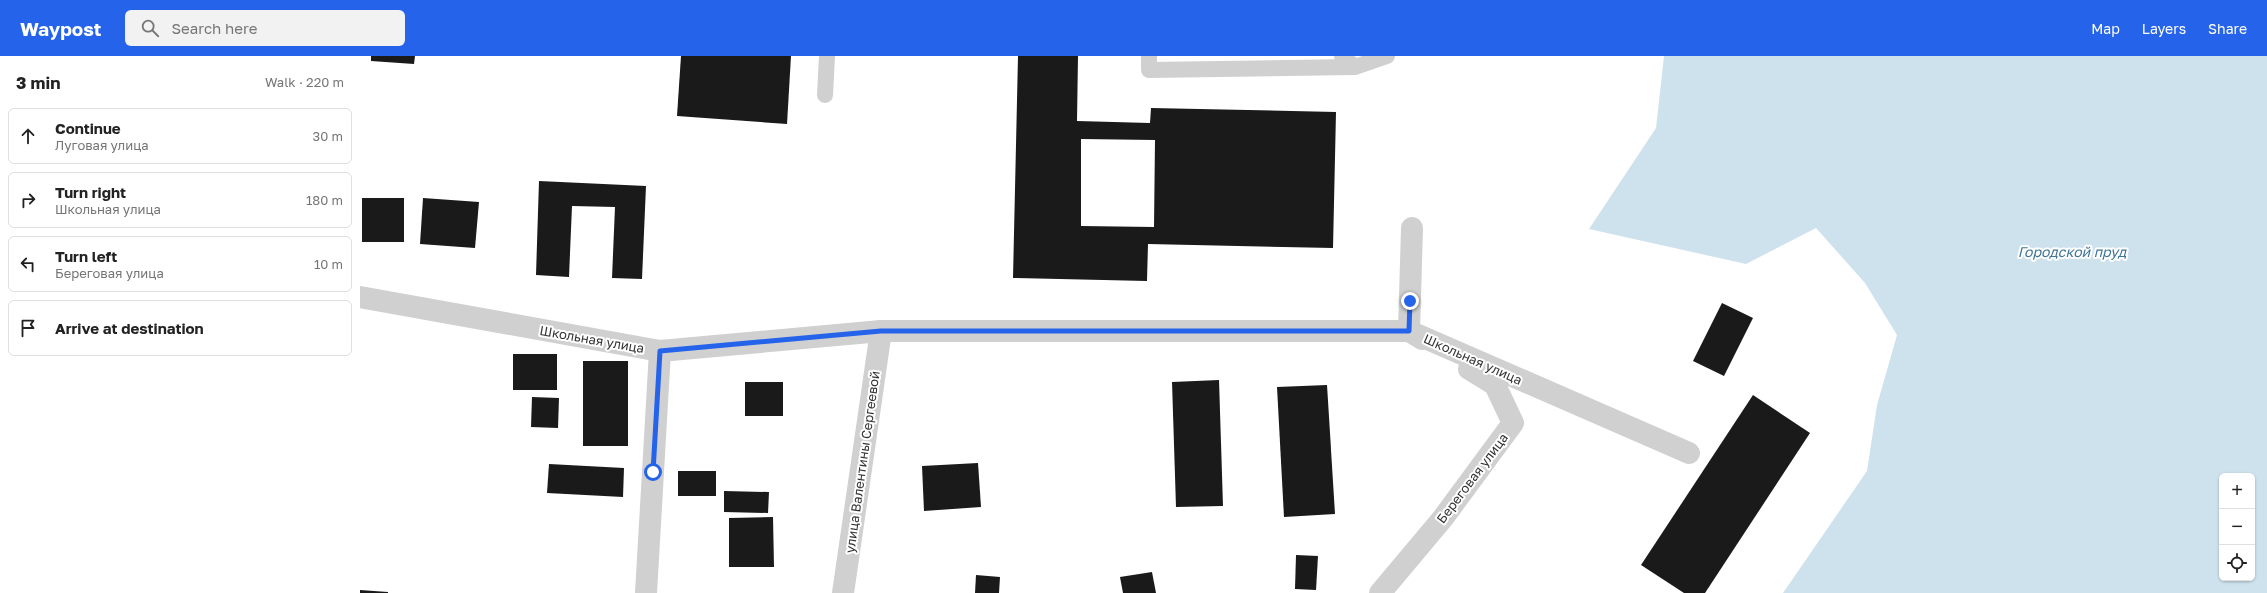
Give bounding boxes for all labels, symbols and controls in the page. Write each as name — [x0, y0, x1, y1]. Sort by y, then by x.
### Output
search box — [125, 10, 405, 46]
text: Waypost — [20, 17, 101, 40]
icon: search — [139, 17, 161, 39]
text: Search here — [171, 19, 257, 37]
text: Map — [2091, 20, 2120, 37]
text: Layers — [2142, 20, 2186, 37]
text: Share — [2208, 20, 2247, 37]
text: 3 min — [16, 72, 60, 93]
text: Walk · 220 m — [265, 74, 344, 90]
text: Continue — [55, 119, 121, 137]
icon: ahead — [17, 125, 39, 147]
text: 30 m — [313, 128, 343, 144]
text: Луговая улица — [55, 137, 149, 153]
text: Turn right — [55, 183, 126, 201]
icon: right — [17, 189, 39, 211]
text: 180 m — [306, 192, 343, 208]
text: Школьная улица — [55, 201, 161, 217]
water label: Городской пруд — [2018, 243, 2127, 260]
text: Turn left — [55, 247, 117, 265]
icon: left — [17, 253, 39, 275]
text: 10 m — [314, 256, 343, 272]
text: Береговая улица — [55, 265, 164, 281]
route end — [1401, 292, 1419, 310]
icon: arrive — [17, 317, 39, 339]
text: Arrive at destination — [55, 319, 204, 337]
street label: Школьная улица — [538, 322, 646, 356]
street label: Школьная улица — [1421, 330, 1525, 388]
street label: улица Валентины Сергеевой — [841, 370, 883, 554]
street label: Береговая улица — [1433, 430, 1511, 526]
route start — [644, 463, 662, 481]
map controls — [2219, 473, 2255, 581]
button: + — [2219, 473, 2255, 509]
button: − — [2219, 509, 2255, 545]
button: locate — [2219, 545, 2255, 581]

